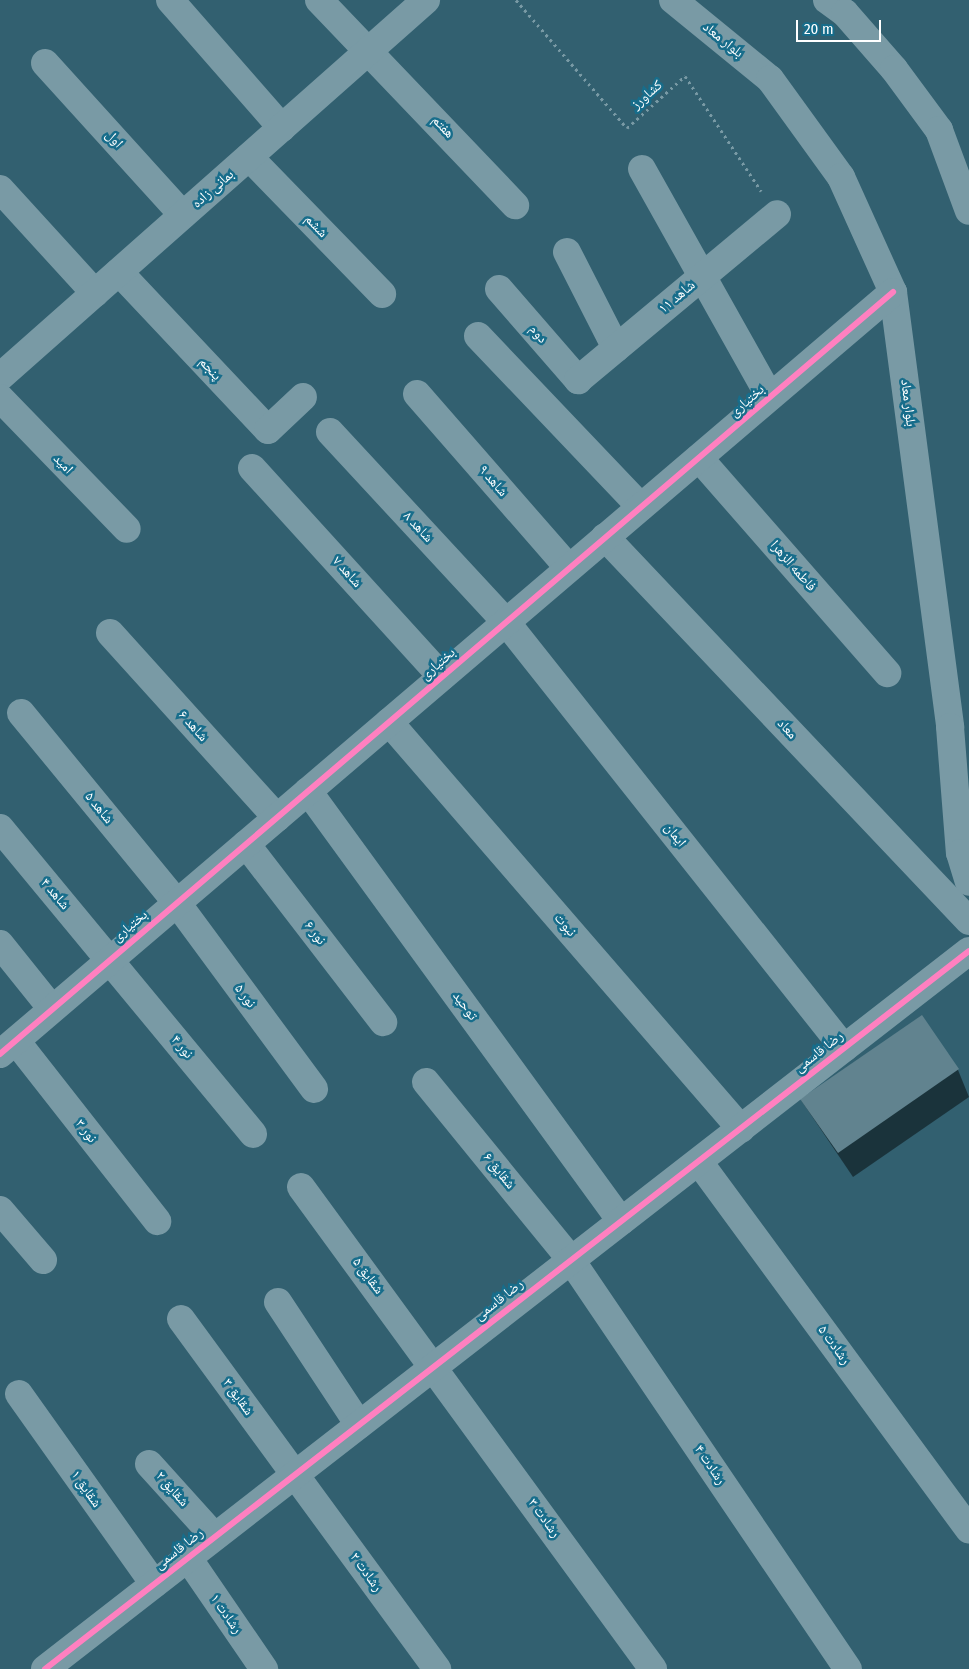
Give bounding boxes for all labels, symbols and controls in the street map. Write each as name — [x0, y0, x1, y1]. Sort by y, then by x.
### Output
scale bar — [799, 10, 884, 42]
street label: بلوار معاد — [699, 19, 747, 61]
text: 20 m — [804, 20, 834, 38]
street label: کشاورز — [628, 77, 666, 113]
street label: هفتم — [428, 112, 458, 142]
street label: اول — [102, 127, 126, 151]
street label: بمانی زاده — [189, 166, 237, 212]
street label: ششم — [301, 211, 331, 241]
street label: شاهد ۱۱ — [655, 277, 699, 317]
street label: دوم — [525, 321, 551, 347]
street label: پنجم — [195, 354, 225, 384]
street label: بلوار معاد — [897, 378, 919, 428]
street label: بختیاری — [726, 381, 768, 421]
street label: امید — [50, 450, 76, 478]
street label: شاهد ۹ — [475, 462, 511, 500]
street label: شاهد ۸ — [400, 508, 436, 546]
street label: فاطمه الزهرا — [766, 537, 820, 595]
street label: شاهد ۷ — [329, 553, 365, 591]
street label: بختیاری — [417, 644, 459, 684]
street label: شاهد ۶ — [175, 707, 211, 745]
street label: معاد — [774, 715, 800, 743]
street label: شاهد ۵ — [81, 789, 117, 827]
street label: ایمان — [660, 820, 690, 850]
street label: شاهد ۴ — [37, 875, 73, 913]
street label: بختیاری — [109, 906, 151, 946]
street label: نبوت — [550, 910, 580, 940]
street label: نور ۶ — [301, 918, 329, 948]
street label: نور ۵ — [231, 981, 259, 1011]
street label: توحید — [449, 988, 481, 1024]
street label: رضا قاسمی — [791, 1028, 847, 1076]
street label: نور ۴ — [167, 1032, 197, 1062]
street label: نور ۳ — [72, 1116, 100, 1146]
street label: شقایق ۶ — [479, 1150, 519, 1192]
street label: شقایق ۵ — [349, 1254, 387, 1298]
street label: رضا قاسمی — [471, 1276, 527, 1324]
street label: رشادت ۵ — [814, 1322, 854, 1368]
street label: شقایق ۳ — [219, 1375, 257, 1419]
street label: رشادت ۴ — [691, 1442, 729, 1488]
street label: شقایق ۱ — [67, 1467, 105, 1511]
street label: شقایق ۲ — [152, 1468, 192, 1510]
street label: رشادت ۳ — [524, 1495, 564, 1541]
street label: رضا قاسمی — [151, 1525, 207, 1573]
street label: رشادت ۲ — [346, 1549, 386, 1595]
street label: رشادت ۱ — [206, 1591, 246, 1637]

